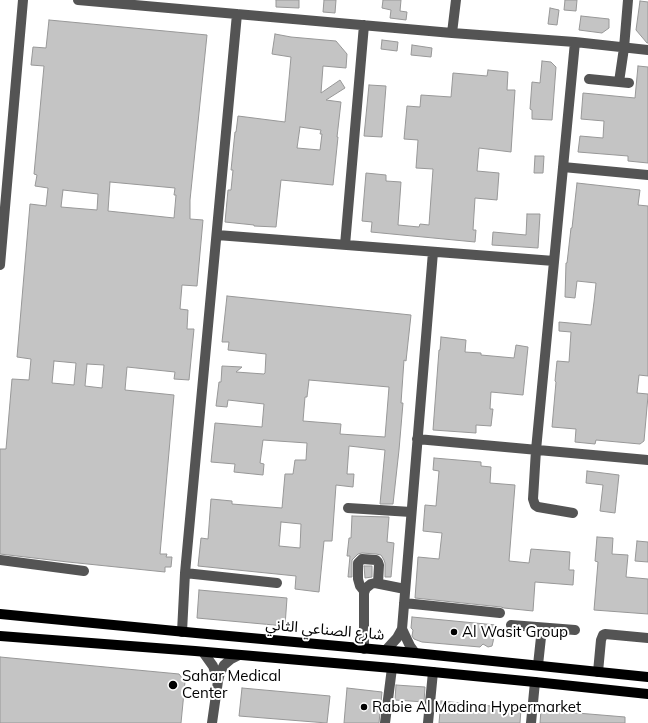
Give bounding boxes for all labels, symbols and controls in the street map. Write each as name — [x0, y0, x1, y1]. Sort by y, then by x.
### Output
street label: شارع الصناعي الثاني — [265, 616, 385, 644]
place label: Al Wasit Group — [462, 623, 568, 641]
marker: Al Wasit Group — [449, 627, 459, 637]
place label: Sahar Medical Center — [182, 667, 281, 702]
marker: Sahar Medical Center — [167, 679, 179, 691]
place label: Rabie Al Madina Hypermarket — [372, 698, 581, 716]
marker: Rabie Al Madina Hypermarket — [359, 702, 369, 712]

